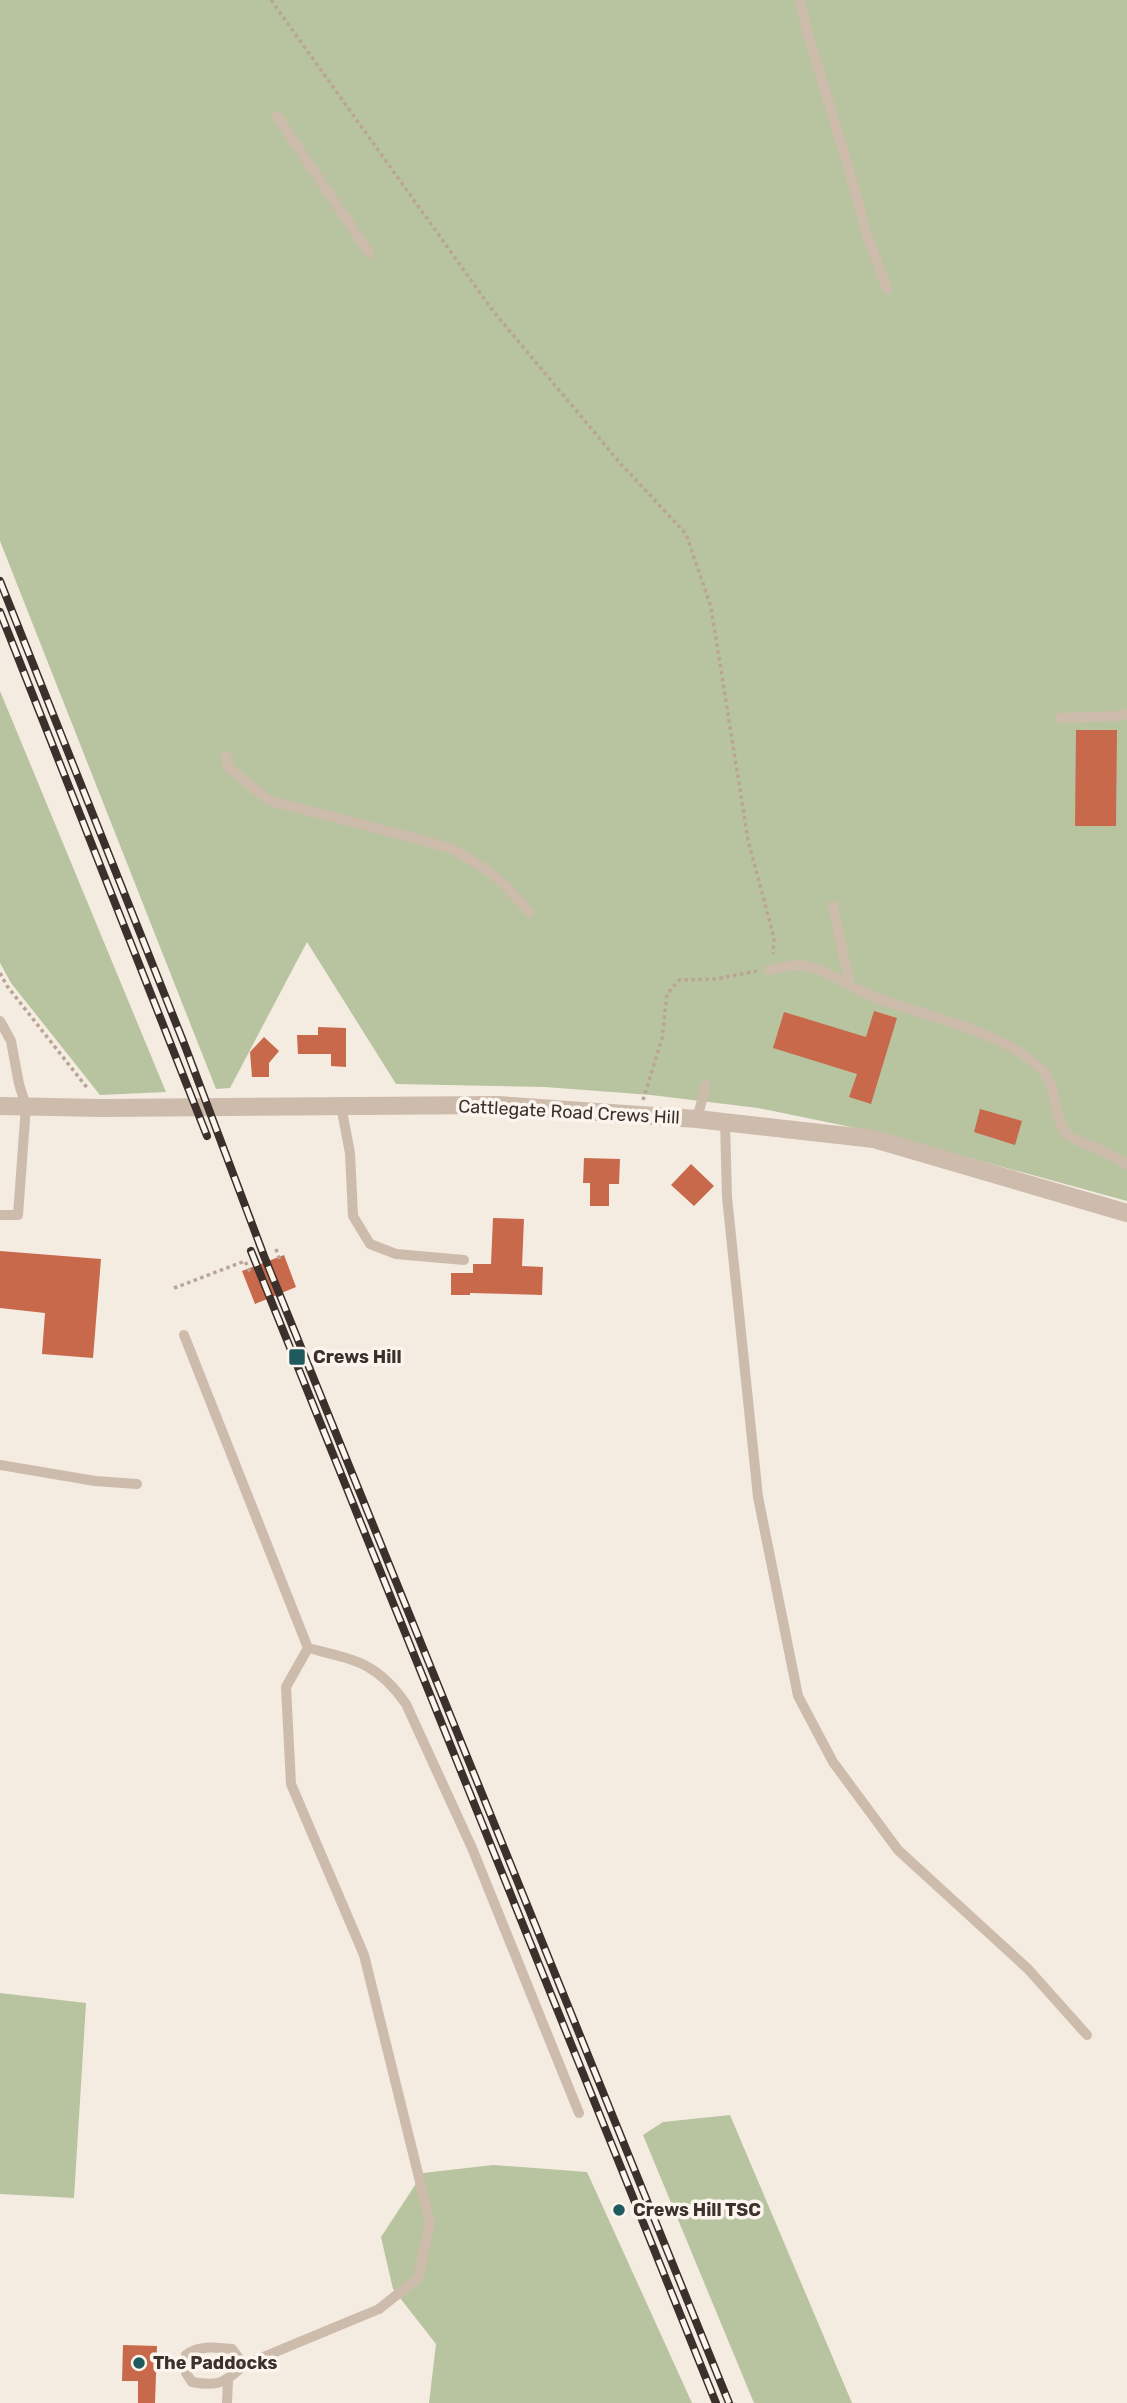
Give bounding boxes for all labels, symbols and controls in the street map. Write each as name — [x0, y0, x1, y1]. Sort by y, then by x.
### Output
street label: Cattlegate Road Crews Hill — [458, 1095, 680, 1129]
place label: Crews Hill — [313, 1346, 402, 1368]
marker: Crews Hill — [287, 1347, 307, 1367]
place label: Crews Hill TSC — [633, 2199, 761, 2221]
marker: Crews Hill TSC — [611, 2202, 627, 2218]
place label: The Paddocks — [153, 2352, 278, 2374]
marker: The Paddocks — [131, 2355, 147, 2371]

